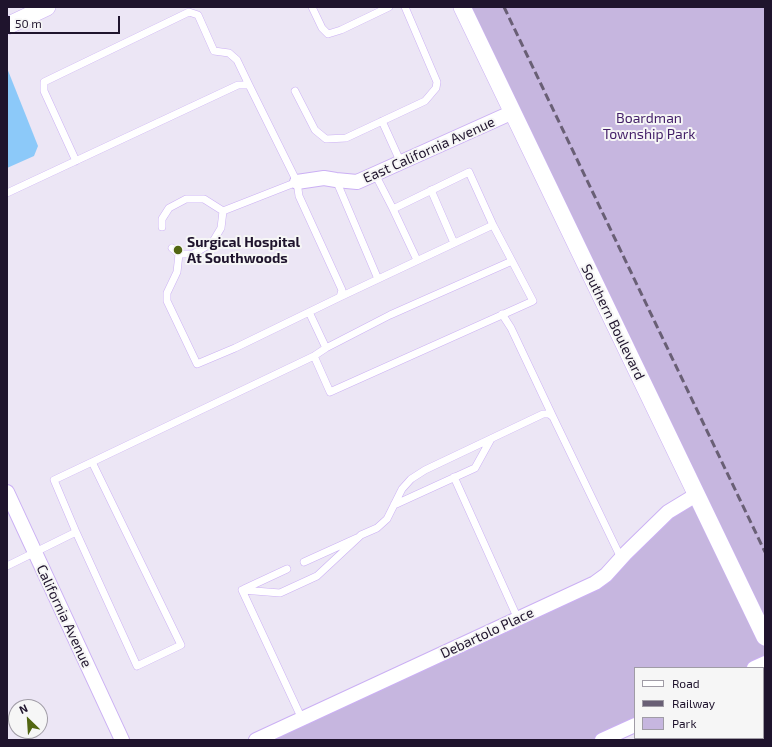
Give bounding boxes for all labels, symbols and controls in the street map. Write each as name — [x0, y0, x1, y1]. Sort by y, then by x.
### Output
scale bar — [10, 8, 122, 34]
text: 50 m — [15, 16, 42, 30]
park label: Boardman Township Park — [603, 110, 695, 142]
street label: East California Avenue — [360, 113, 498, 187]
place label: Surgical Hospital At Southwoods — [187, 234, 300, 266]
marker: Surgical Hospital At Southwoods — [172, 244, 184, 256]
street label: Southern Boulevard — [578, 262, 648, 382]
street label: California Avenue — [33, 562, 95, 670]
street label: Debartolo Place — [438, 604, 536, 662]
legend — [634, 667, 764, 739]
text: Road — [672, 676, 700, 690]
text: Railway — [672, 696, 715, 710]
north arrow — [8, 699, 48, 739]
text: N — [17, 701, 29, 716]
text: Park — [672, 716, 697, 730]

